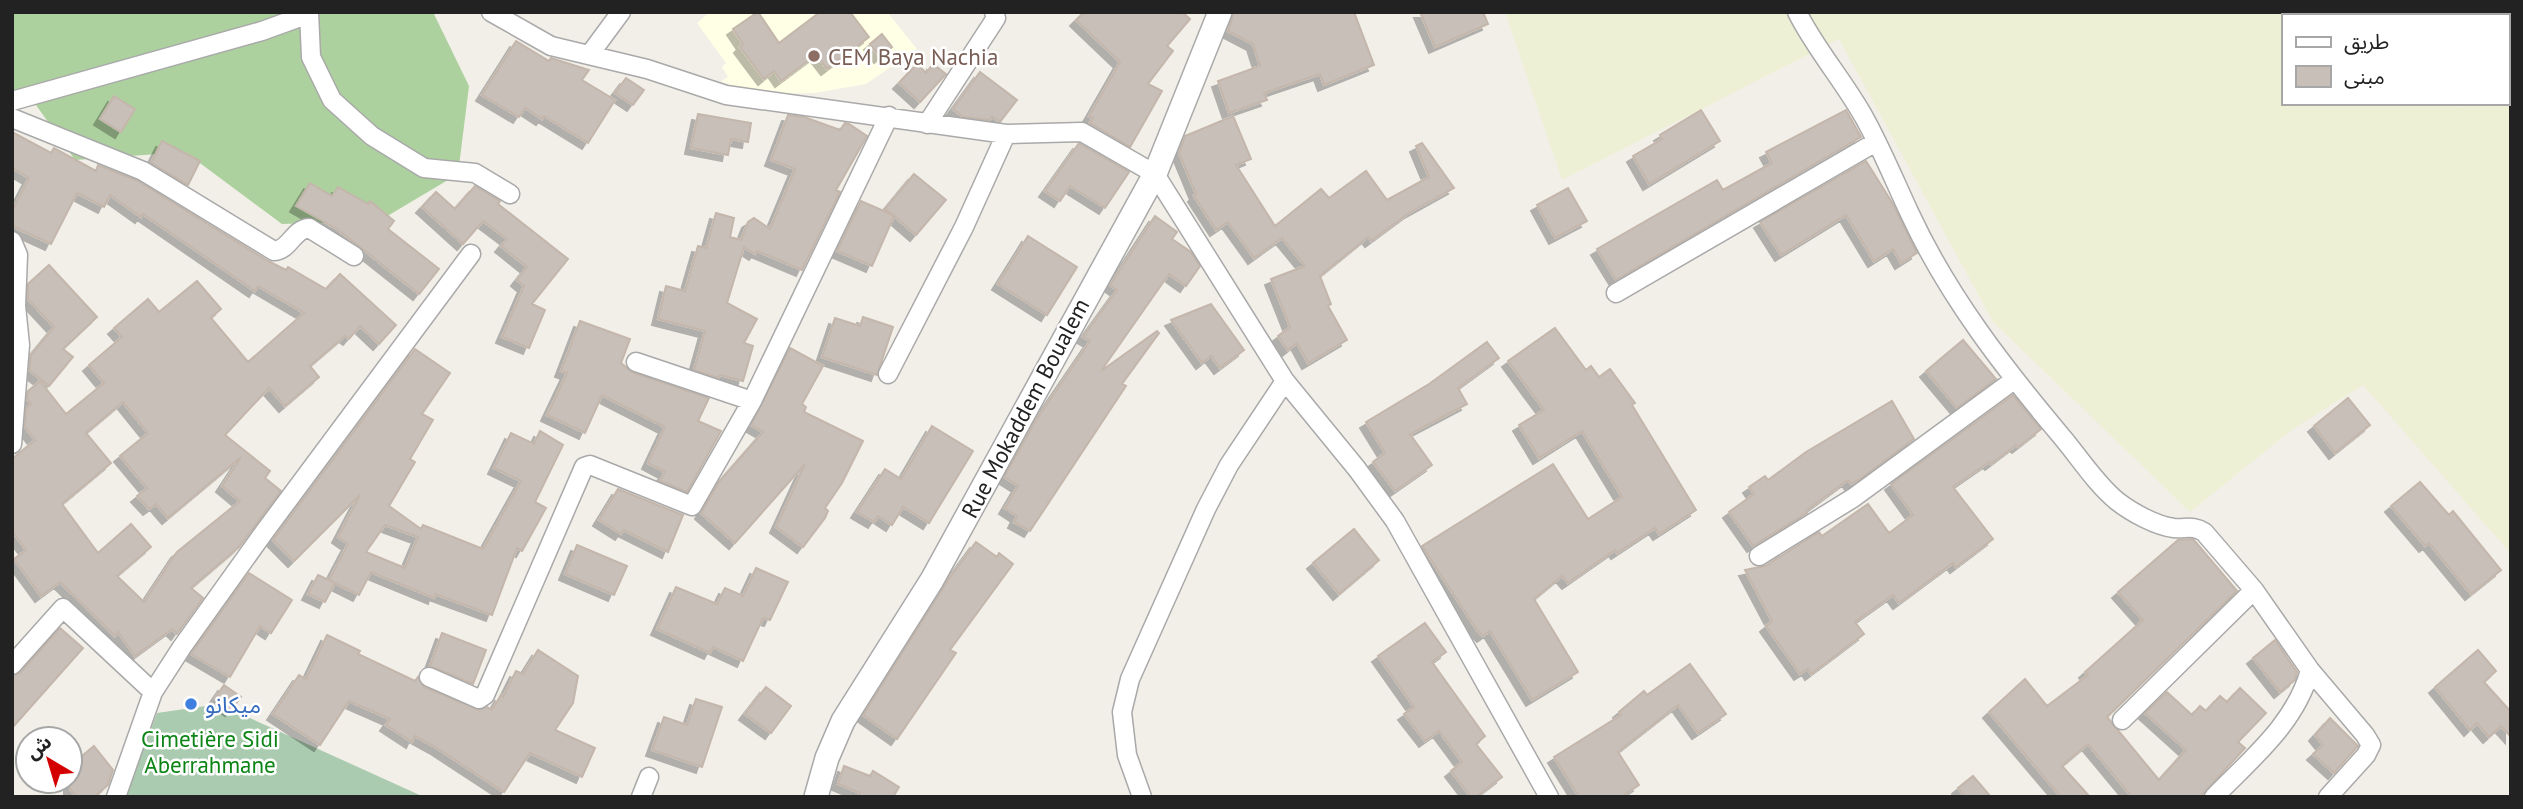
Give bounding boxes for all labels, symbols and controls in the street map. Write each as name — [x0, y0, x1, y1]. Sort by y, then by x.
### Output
legend — [2282, 14, 2509, 105]
text: طريق — [2344, 28, 2389, 55]
place label: CEM Baya Nachia — [828, 42, 998, 71]
marker: CEM Baya Nachia — [806, 48, 822, 64]
text: مبنى — [2344, 63, 2385, 90]
street label: Rue Mokaddem Boualem — [955, 293, 1095, 523]
place label: ميكانو — [205, 690, 261, 719]
marker: ميكانو — [183, 696, 199, 712]
park label: Cimetière Sidi Aberrahmane — [141, 724, 279, 779]
north arrow — [14, 725, 84, 795]
text: ش — [21, 729, 56, 764]

